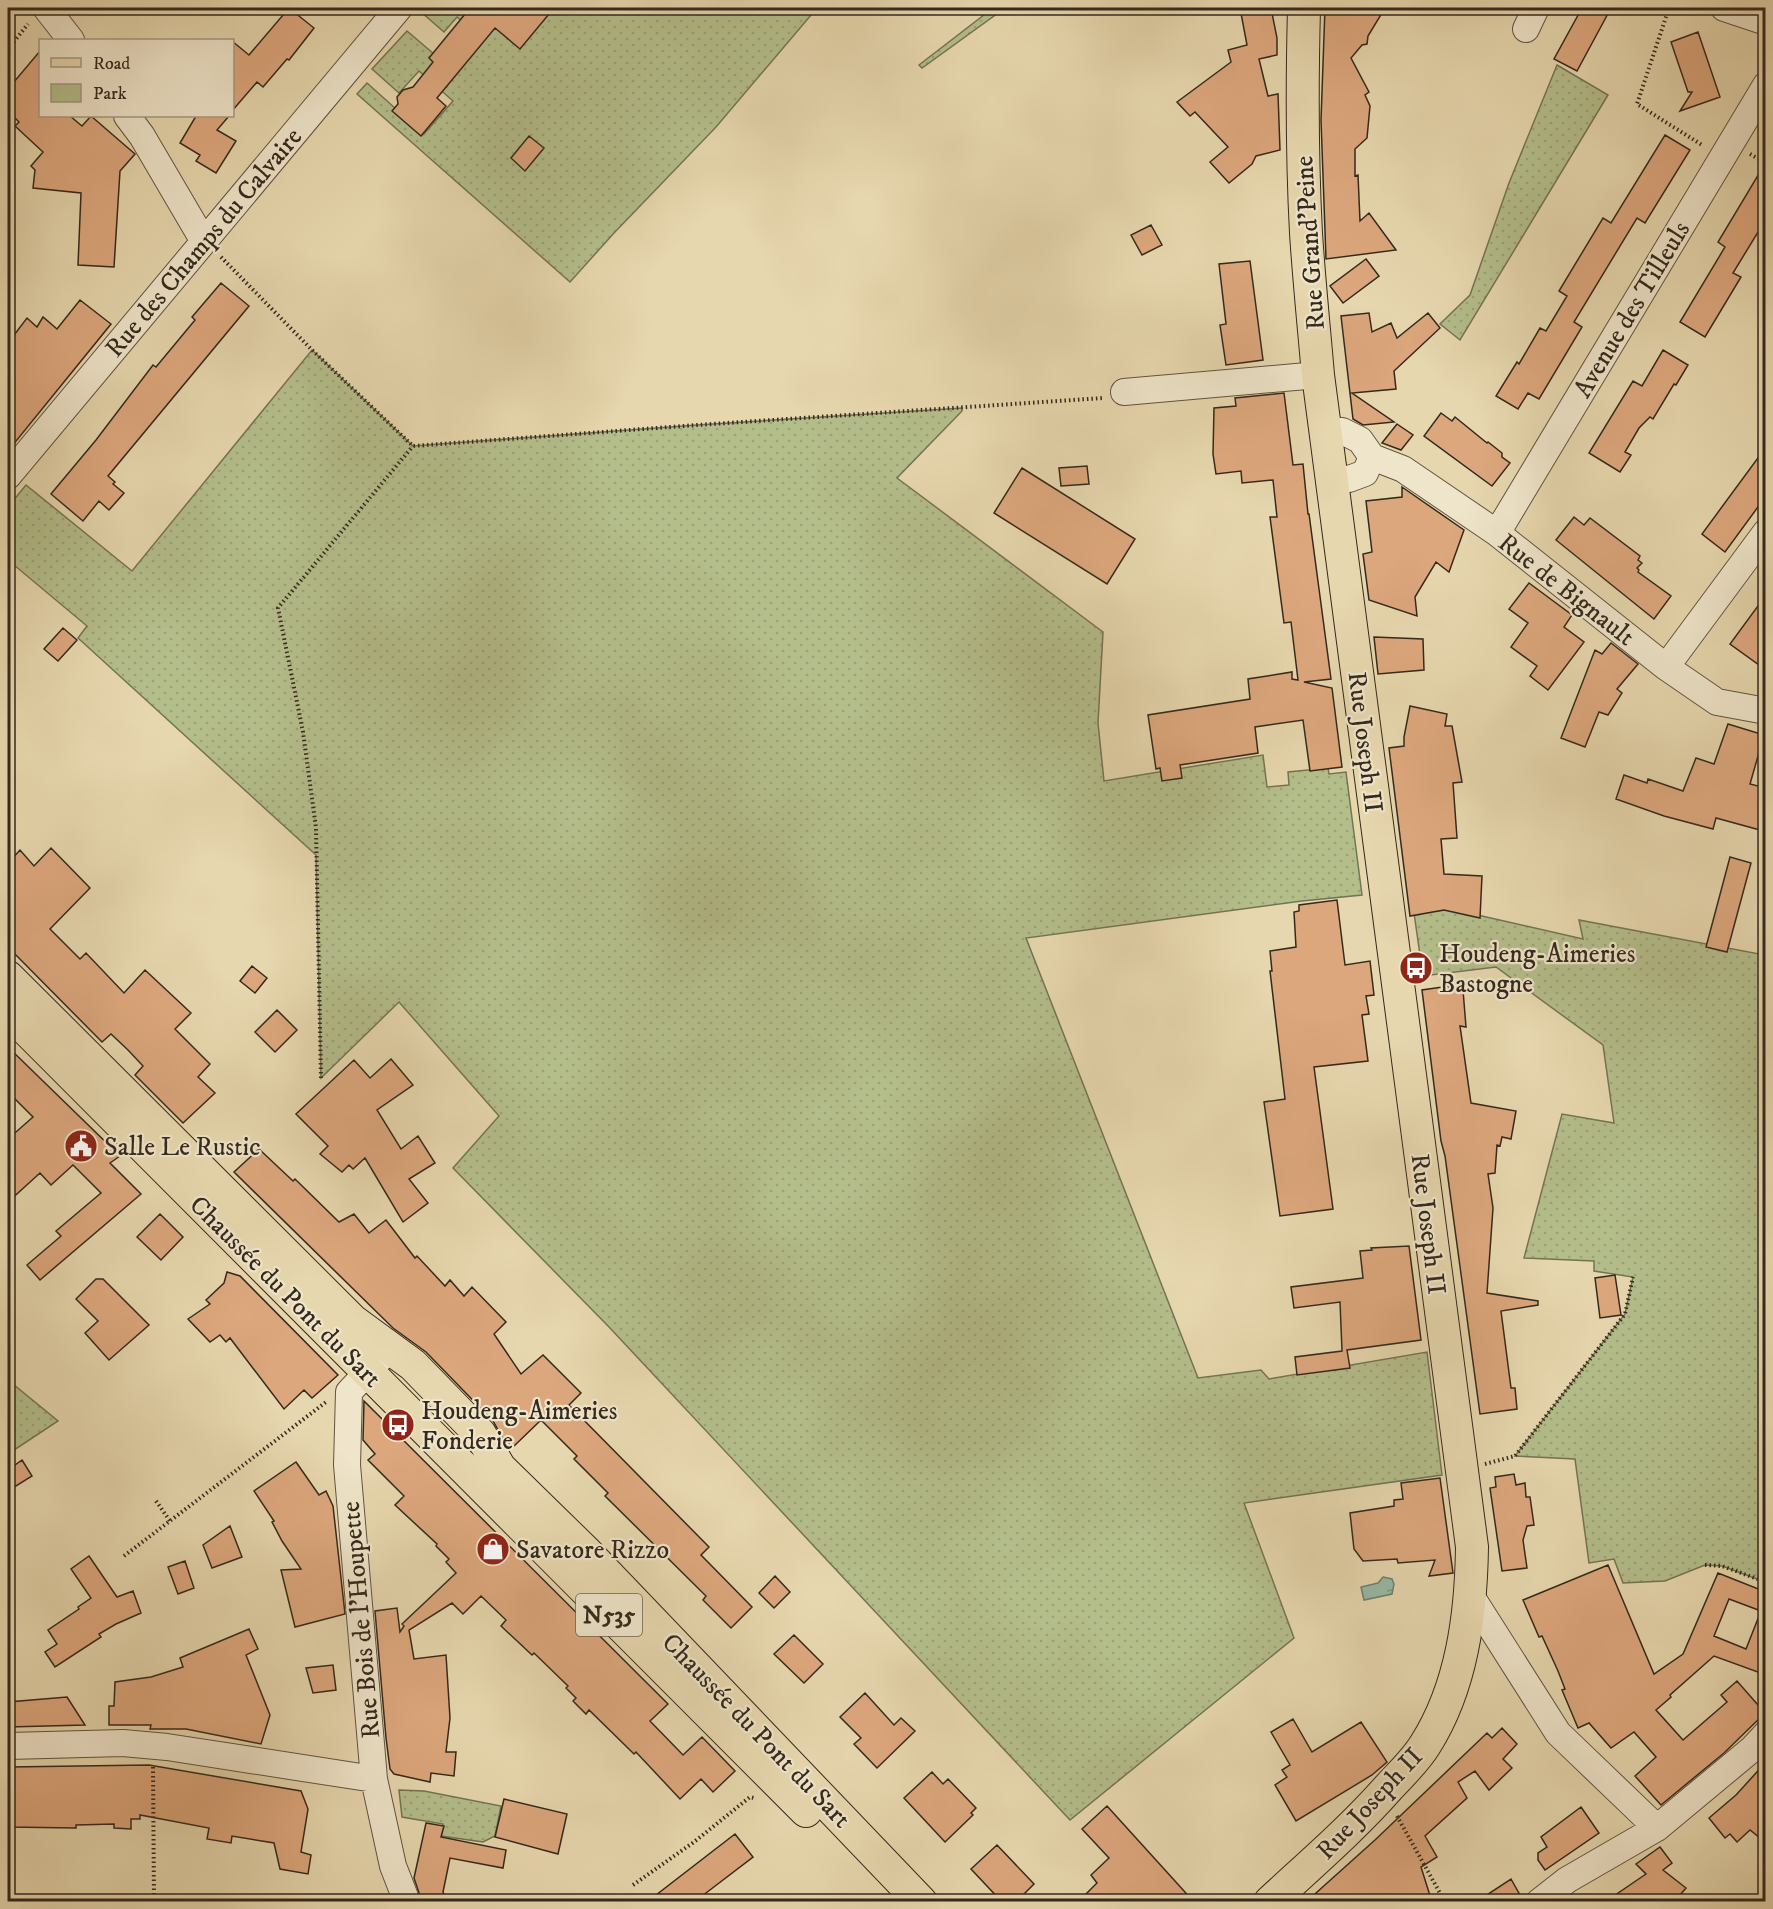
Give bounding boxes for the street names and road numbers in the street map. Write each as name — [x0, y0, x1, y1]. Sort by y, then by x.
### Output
street label: Rue des Champs du Calvaire — [98, 121, 310, 365]
street label: Rue Grand'Peine — [1288, 155, 1333, 331]
street label: Avenue des Tilleuls — [1567, 215, 1698, 404]
street label: Rue de Bignault — [1491, 527, 1641, 654]
street label: Rue Joseph II — [1339, 670, 1390, 815]
street label: Rue Joseph II — [1402, 1152, 1453, 1297]
street label: Chaussée du Pont du Sart — [182, 1189, 388, 1395]
street label: Rue Bois de l'Houpette — [335, 1500, 388, 1740]
road number: N535 — [576, 1594, 642, 1636]
street label: Chaussée du Pont du Sart — [654, 1627, 858, 1835]
street label: Rue Joseph II — [1310, 1741, 1430, 1867]

